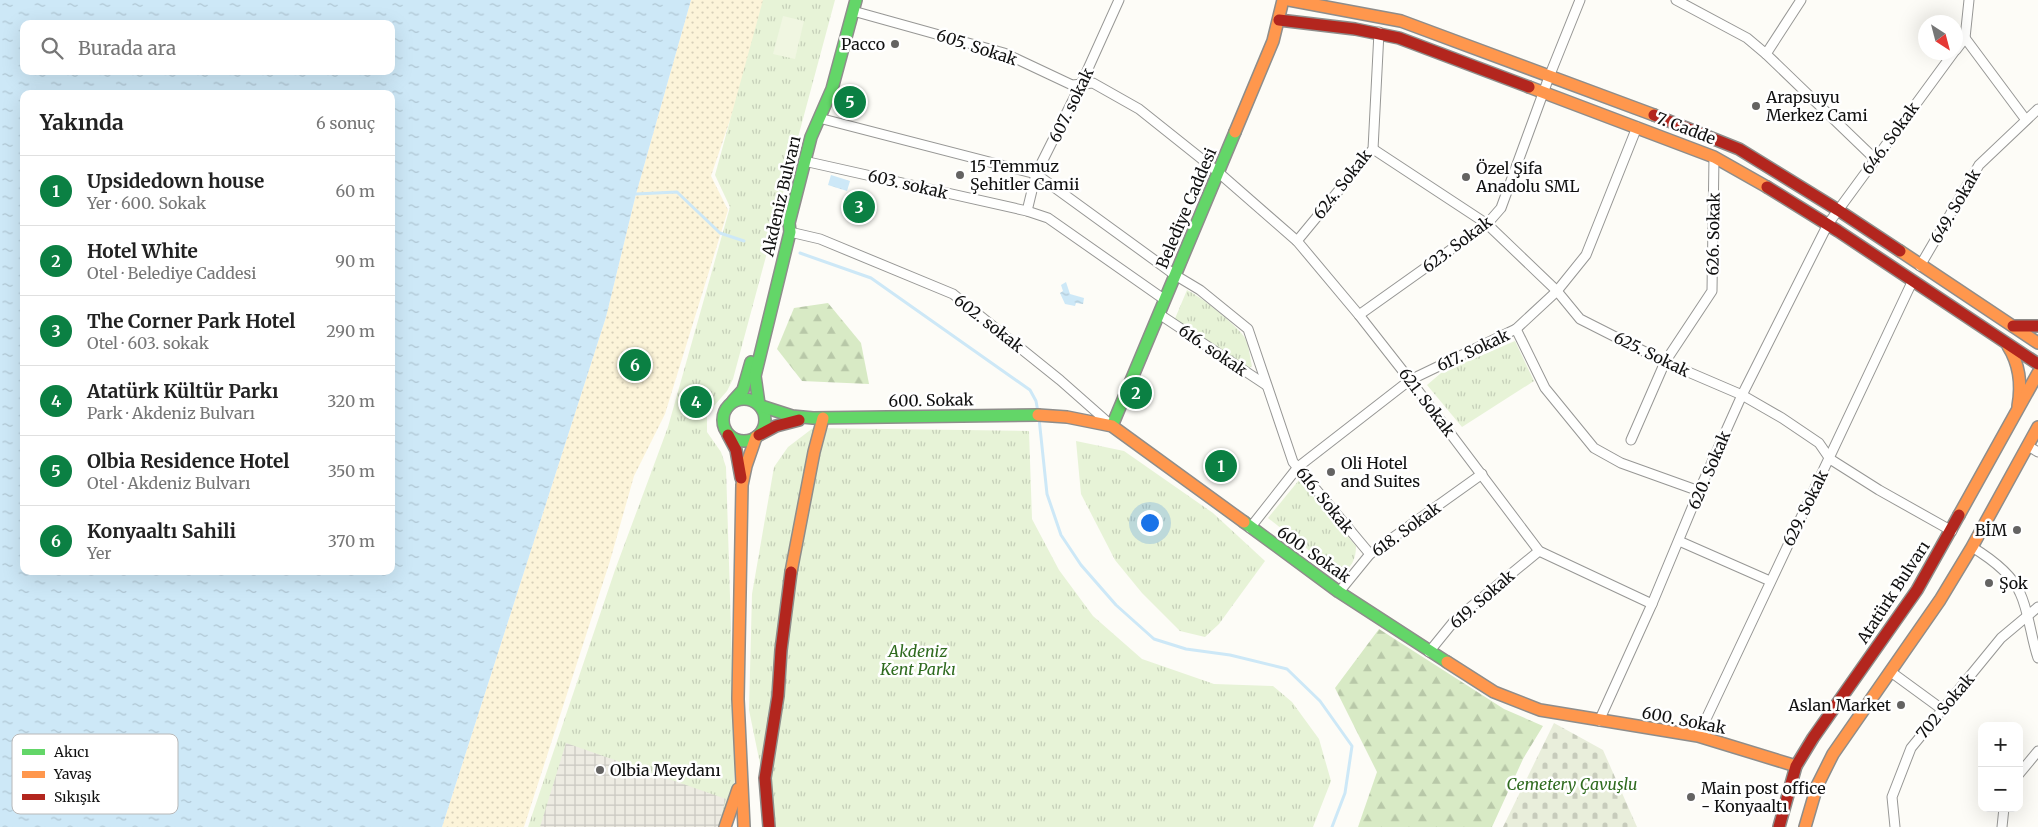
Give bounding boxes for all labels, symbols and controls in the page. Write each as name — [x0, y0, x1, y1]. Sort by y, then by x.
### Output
north arrow — [1918, 15, 1963, 60]
search box — [20, 20, 395, 75]
street label: 605. Sokak — [934, 25, 1021, 70]
icon: search — [38, 34, 66, 62]
place label: Pacco — [841, 34, 885, 54]
text: Burada ara — [78, 36, 176, 60]
marker: Pacco — [889, 38, 901, 50]
street label: 607. sokak — [1044, 64, 1098, 146]
pin: 5 — [834, 83, 866, 121]
place label: Arapsuyu Merkez Cami — [1765, 87, 1868, 125]
street label: 646. Sokak — [1857, 97, 1923, 178]
marker: Arapsuyu Merkez Cami — [1750, 100, 1762, 112]
street label: 7. Cadde — [1653, 108, 1719, 148]
text: Yakında — [40, 109, 124, 136]
text: 6 sonuç — [316, 113, 375, 133]
street label: Akdeniz Bulvarı — [757, 134, 805, 259]
street label: 624. Sokak — [1309, 144, 1376, 223]
street label: Belediye Caddesi — [1152, 145, 1220, 271]
place label: 15 Temmuz Şehitler Camii — [970, 156, 1079, 194]
place label: Özel Şifa Anadolu SML — [1475, 158, 1579, 196]
street label: 603. sokak — [866, 165, 951, 203]
street label: 649. Sokak — [1926, 165, 1985, 247]
text: Upsidedown house — [87, 169, 264, 193]
marker: 15 Temmuz Şehitler Camii — [954, 169, 966, 181]
marker: Özel Şifa Anadolu SML — [1460, 171, 1472, 183]
text: 1 — [52, 181, 60, 201]
text: 60 m — [335, 181, 375, 201]
pin: 3 — [843, 188, 875, 226]
street label: 626. Sokak — [1702, 191, 1724, 276]
text: Yer · 600. Sokak — [87, 193, 206, 213]
street label: 623. Sokak — [1418, 211, 1496, 277]
text: Hotel White — [87, 239, 198, 263]
text: 2 — [51, 251, 61, 271]
text: 90 m — [335, 251, 375, 271]
text: Otel · Belediye Caddesi — [87, 263, 256, 283]
street label: 602. sokak — [950, 290, 1028, 357]
text: The Corner Park Hotel — [87, 309, 295, 333]
street label: 616. sokak — [1175, 320, 1252, 381]
text: 3 — [51, 321, 61, 341]
text: 290 m — [326, 321, 375, 341]
street label: 617. Sokak — [1434, 324, 1513, 375]
street label: 625. Sokak — [1611, 327, 1694, 381]
text: Otel · 603. sokak — [87, 333, 209, 353]
pin: 6 — [619, 346, 651, 384]
street label: 621. Sokak — [1395, 364, 1460, 441]
pin: 2 — [1120, 374, 1152, 412]
text: Atatürk Kültür Parkı — [87, 379, 278, 403]
pin: 4 — [680, 383, 712, 421]
street label: 600. Sokak — [888, 389, 975, 411]
text: 4 — [51, 391, 61, 411]
text: 320 m — [327, 391, 375, 411]
text: Park · Akdeniz Bulvarı — [87, 403, 255, 423]
street label: 620. Sokak — [1684, 427, 1735, 512]
pin: 1 — [1205, 447, 1237, 485]
text: Olbia Residence Hotel — [87, 449, 289, 473]
place label: Oli Hotel and Suites — [1341, 453, 1420, 491]
text: 5 — [51, 461, 61, 481]
text: 350 m — [328, 461, 375, 481]
street label: 616. Sokak — [1292, 463, 1359, 538]
marker: Oli Hotel and Suites — [1325, 466, 1337, 478]
street label: 629. Sokak — [1778, 466, 1832, 549]
text: Otel · Akdeniz Bulvarı — [87, 473, 250, 493]
street label: 618. Sokak — [1368, 497, 1445, 561]
your location — [1137, 510, 1163, 536]
text: Konyaaltı Sahili — [87, 519, 236, 543]
place label: BİM — [1975, 520, 2007, 540]
street label: 600. Sokak — [1273, 521, 1355, 587]
marker: BİM — [2011, 524, 2023, 536]
text: 6 — [51, 531, 61, 551]
text: 370 m — [328, 531, 375, 551]
street label: Atatürk Bulvarı — [1852, 537, 1934, 648]
text: Yer — [87, 543, 112, 563]
street label: 619. Sokak — [1446, 565, 1519, 632]
place label: Şok — [1999, 573, 2029, 593]
marker: Şok — [1983, 577, 1995, 589]
park label: Akdeniz Kent Parkı — [879, 641, 956, 679]
street label: 702 Sokak — [1912, 668, 1979, 743]
place label: Aslan Market — [1787, 695, 1892, 715]
marker: Aslan Market — [1895, 699, 1907, 711]
street label: 600. Sokak — [1640, 702, 1729, 738]
map controls — [1978, 722, 2023, 812]
button: + — [1978, 722, 2023, 767]
legend — [12, 734, 178, 814]
text: Akıcı — [53, 743, 89, 761]
place label: Olbia Meydanı — [610, 760, 721, 780]
marker: Olbia Meydanı — [594, 764, 606, 776]
text: Yavaş — [53, 765, 92, 783]
button: − — [1978, 767, 2023, 812]
park label: Cemetery Çavuşlu — [1507, 774, 1637, 794]
place label: Main post office - Konyaaltı — [1701, 778, 1826, 816]
text: Sıkışık — [54, 788, 100, 806]
marker: Main post office - Konyaaltı — [1685, 791, 1697, 803]

